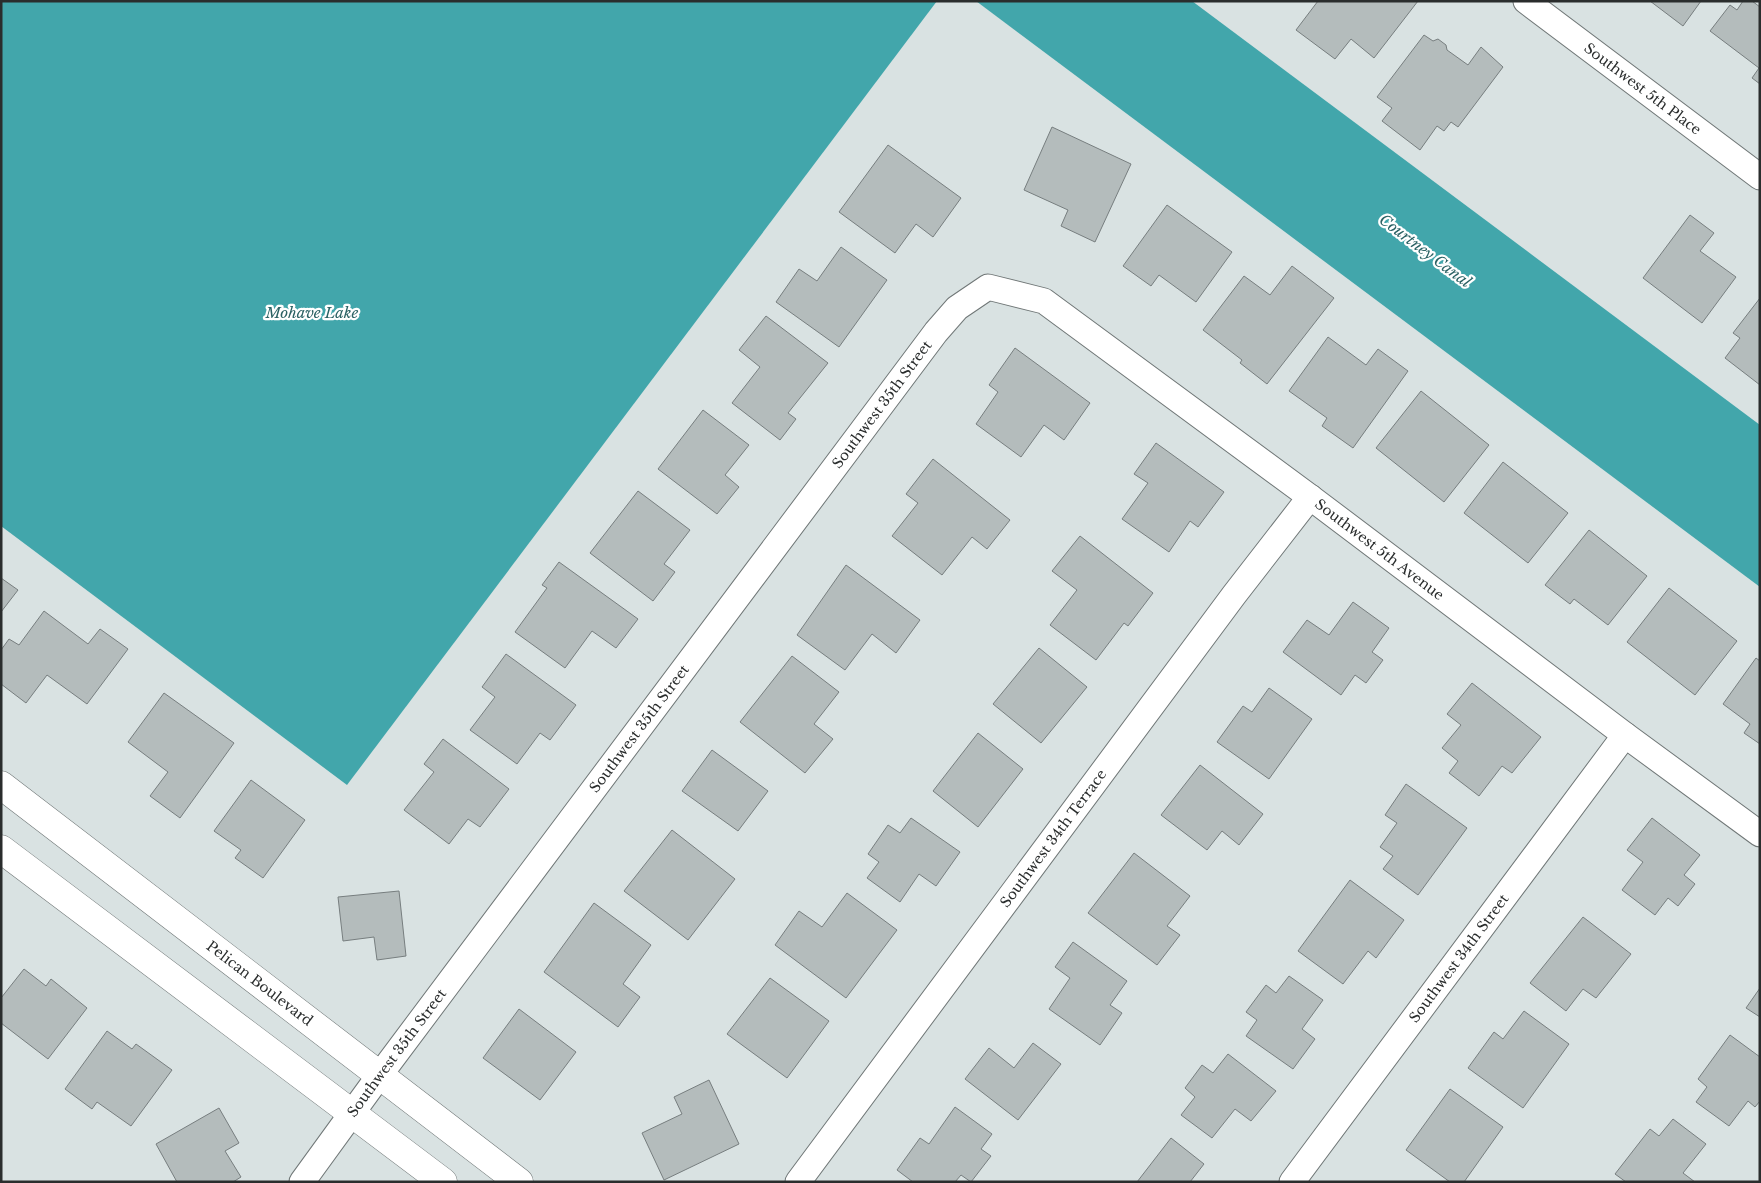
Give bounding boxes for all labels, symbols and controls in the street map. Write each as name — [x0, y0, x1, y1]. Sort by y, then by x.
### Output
street label: Southwest 5th Place — [1580, 39, 1705, 139]
water label: Courtney Canal — [1376, 210, 1475, 292]
water label: Mohave Lake — [265, 303, 359, 322]
street label: Southwest 35th Street — [828, 336, 936, 472]
street label: Southwest 5th Avenue — [1311, 495, 1448, 604]
street label: Southwest 35th Street — [585, 660, 693, 796]
street label: Southwest 34th Terrace — [996, 766, 1110, 911]
street label: Southwest 34th Street — [1405, 890, 1513, 1026]
street label: Pelican Boulevard — [203, 937, 317, 1030]
street label: Southwest 35th Street — [343, 985, 451, 1121]

